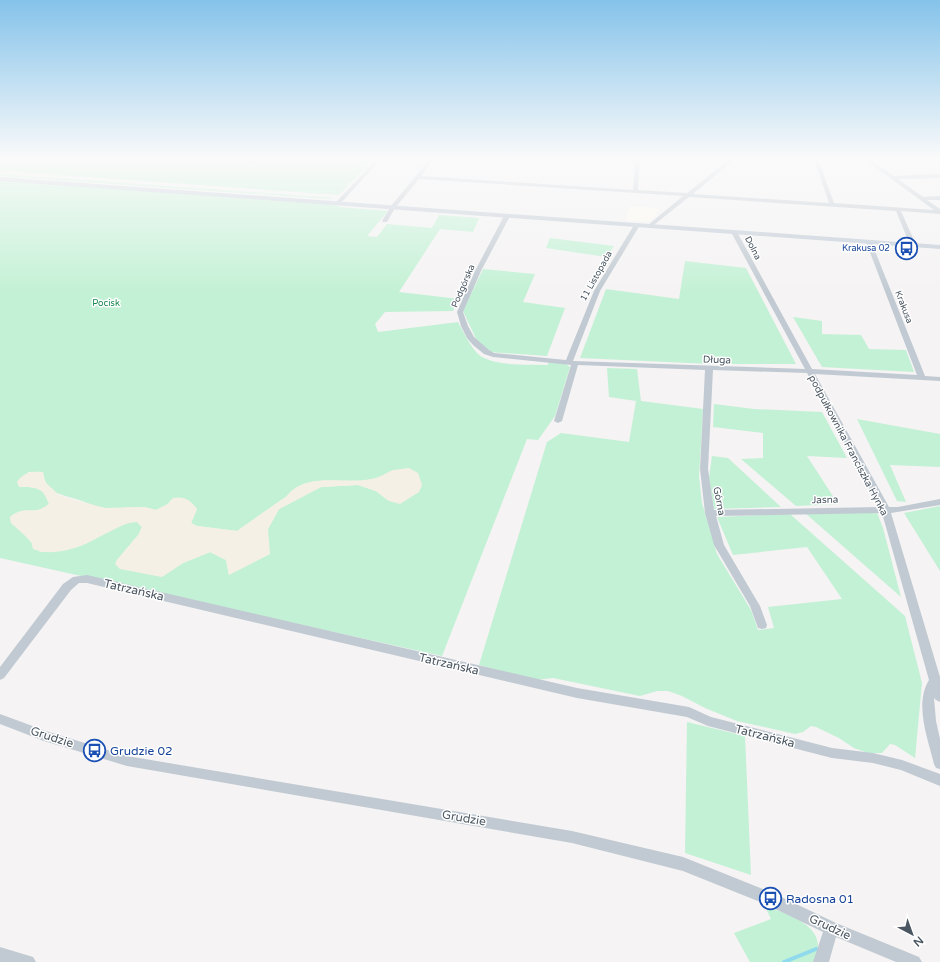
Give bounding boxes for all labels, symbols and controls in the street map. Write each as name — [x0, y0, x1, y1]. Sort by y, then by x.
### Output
street label: Dolna — [742, 235, 763, 262]
bus stop icon: Krakusa 02 — [893, 235, 919, 261]
place label: Krakusa 02 — [842, 243, 890, 254]
street label: 11 Listopada — [578, 249, 615, 303]
street label: Podgórska — [449, 263, 477, 309]
street label: Krakusa — [892, 289, 915, 325]
park label: Pocisk — [92, 298, 120, 309]
street label: Długa — [703, 354, 731, 366]
street label: podpułkownika Franciszka Hynka — [806, 373, 890, 518]
street label: Górna — [710, 486, 728, 517]
street label: Jasna — [812, 494, 839, 506]
street label: Tatrzańska — [103, 576, 165, 604]
street label: Tatrzańska — [418, 650, 480, 678]
street label: Tatrzańska — [734, 722, 796, 750]
street label: Grudzie — [29, 723, 75, 751]
bus stop icon: Grudzie 02 — [82, 738, 108, 764]
place label: Grudzie 02 — [110, 744, 173, 758]
street label: Grudzie — [441, 807, 487, 829]
bus stop icon: Radosna 01 — [757, 886, 783, 912]
place label: Radosna 01 — [786, 892, 854, 906]
street label: Grudzie — [807, 911, 853, 943]
north arrow — [892, 914, 932, 954]
text: N — [911, 933, 926, 949]

